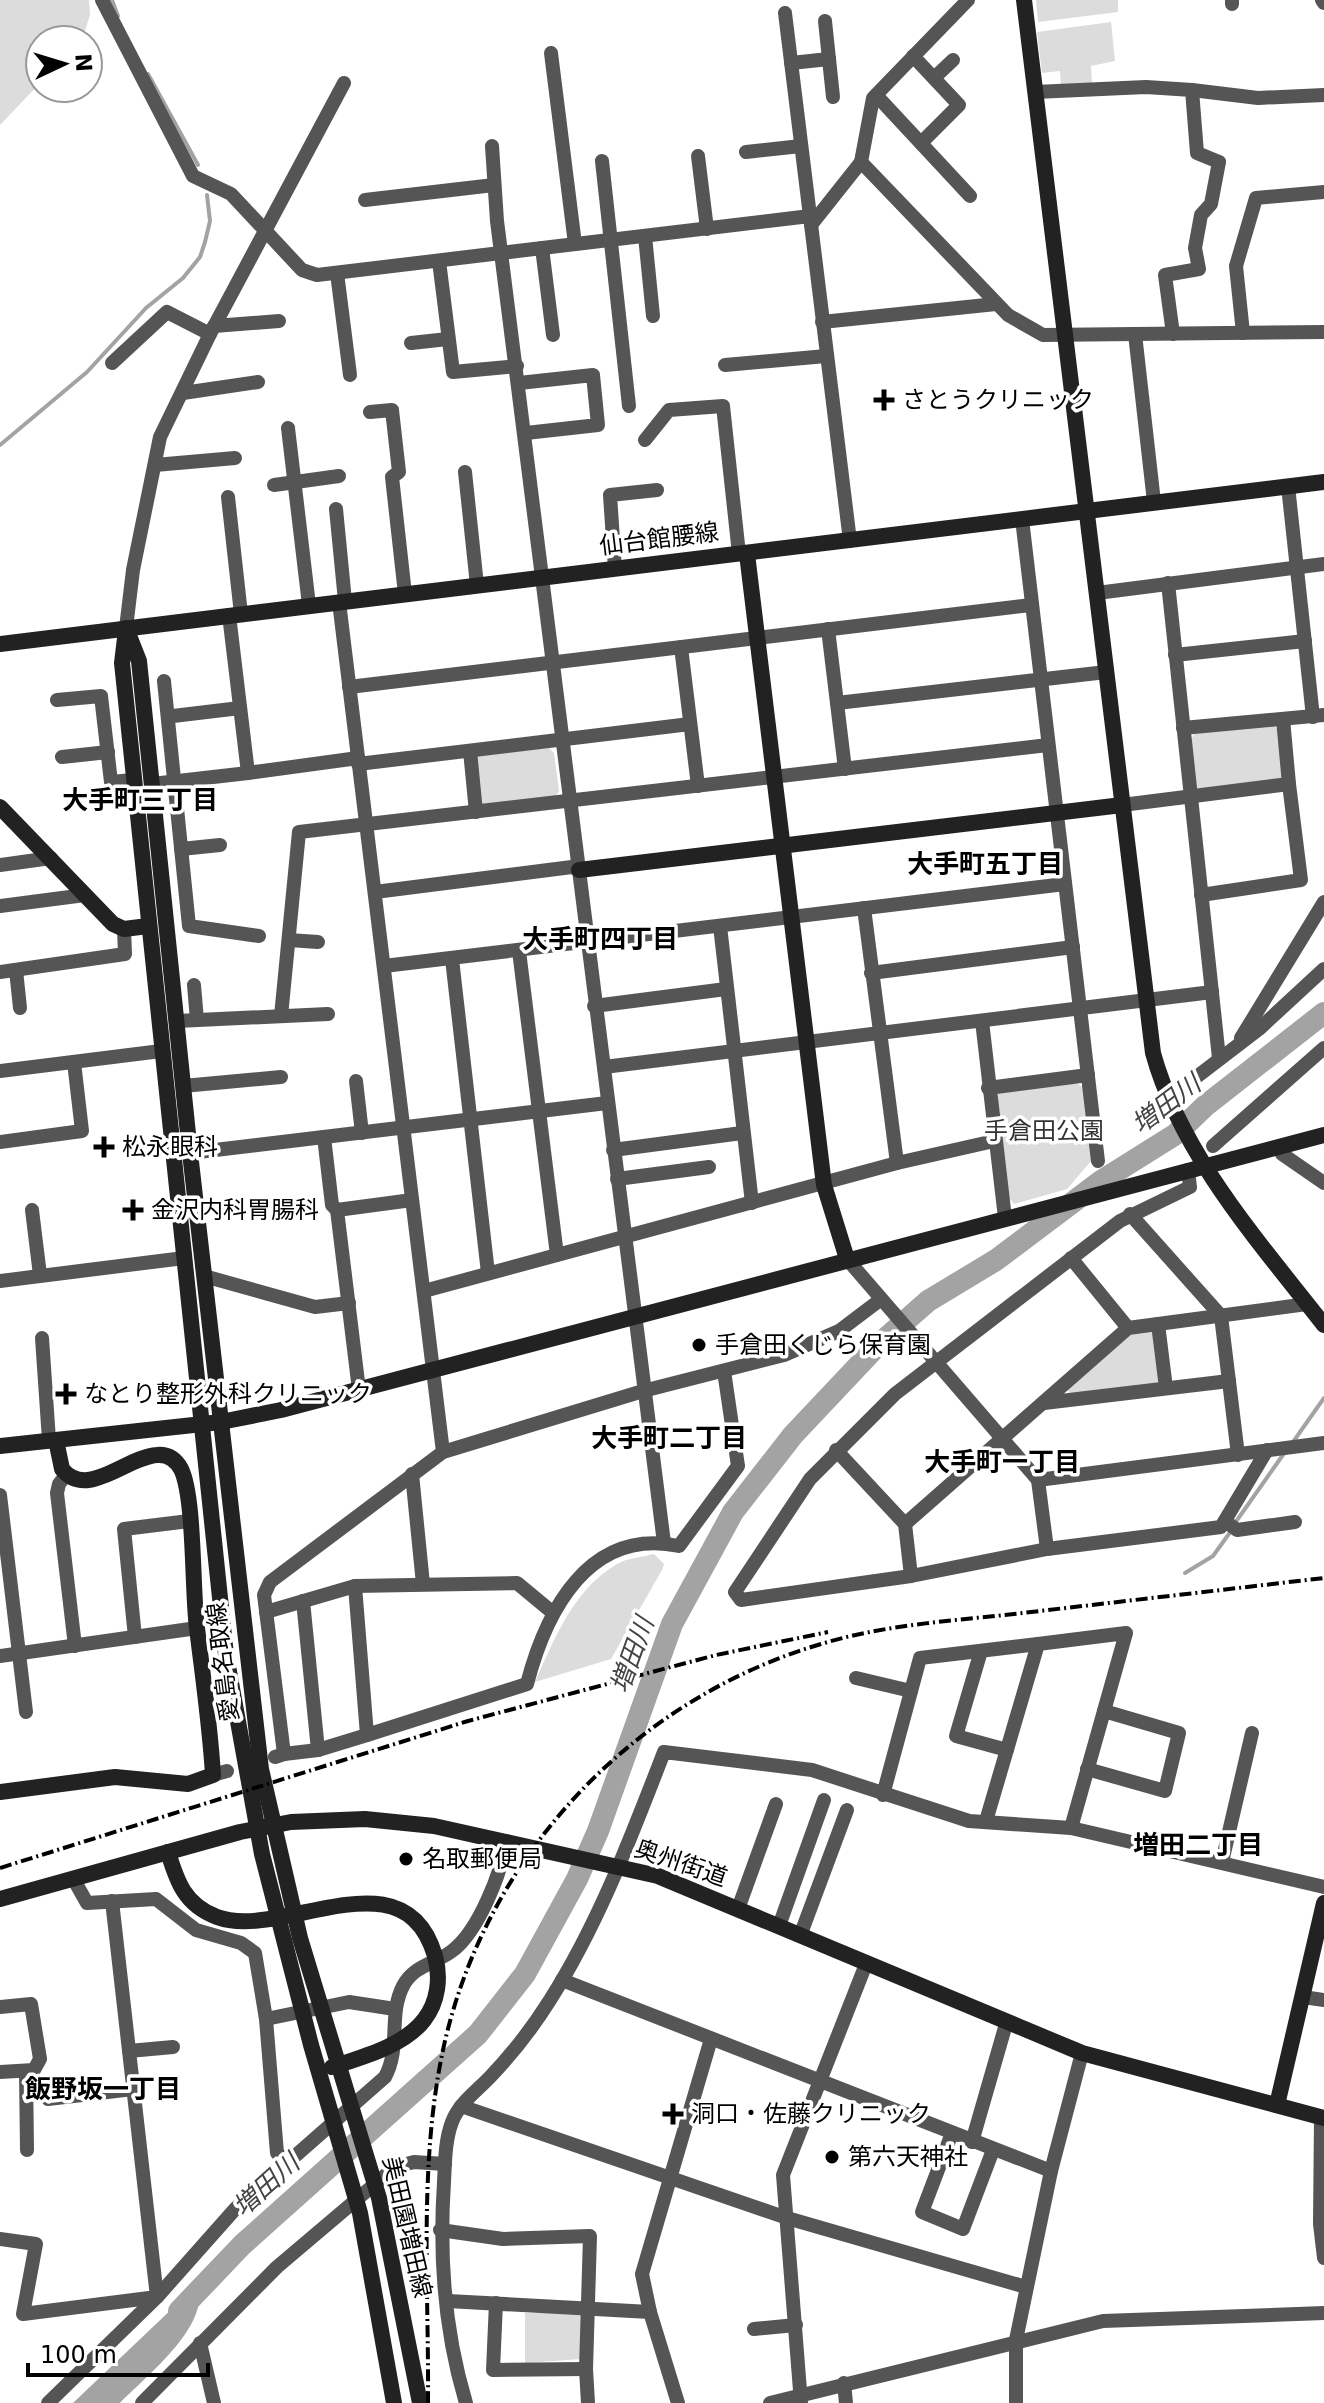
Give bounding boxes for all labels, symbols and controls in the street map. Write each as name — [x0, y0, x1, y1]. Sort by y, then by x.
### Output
north arrow — [24, 24, 104, 104]
text: N — [70, 53, 97, 73]
place label: さとうクリニック — [902, 386, 1094, 414]
marker: さとうクリニック — [873, 389, 895, 411]
street label: 仙台館腰線 — [598, 518, 720, 560]
district label: 大手町三丁目 — [62, 785, 218, 815]
district label: 大手町五丁目 — [907, 849, 1063, 879]
district label: 大手町四丁目 — [522, 924, 678, 954]
water label: 増田川 — [1126, 1067, 1209, 1139]
park label: 手倉田公園 — [984, 1117, 1104, 1145]
place label: 松永眼科 — [122, 1133, 218, 1161]
marker: 松永眼科 — [93, 1136, 115, 1158]
place label: 金沢内科胃腸科 — [151, 1196, 319, 1224]
marker: 金沢内科胃腸科 — [122, 1199, 144, 1221]
place label: 手倉田くじら保育園 — [715, 1331, 931, 1359]
marker: 手倉田くじら保育園 — [690, 1336, 708, 1354]
place label: なとり整形外科クリニック — [84, 1380, 372, 1408]
marker: なとり整形外科クリニック — [55, 1383, 77, 1405]
district label: 大手町二丁目 — [591, 1423, 747, 1453]
district label: 大手町一丁目 — [924, 1447, 1080, 1477]
street label: 愛島名取線 — [202, 1601, 244, 1723]
water label: 増田川 — [605, 1610, 660, 1697]
district label: 増田二丁目 — [1133, 1830, 1263, 1860]
street label: 奥州街道 — [631, 1834, 731, 1892]
place label: 名取郵便局 — [422, 1845, 542, 1873]
marker: 名取郵便局 — [397, 1850, 415, 1868]
district label: 飯野坂一丁目 — [25, 2074, 181, 2104]
place label: 洞口・佐藤クリニック — [691, 2100, 931, 2128]
marker: 洞口・佐藤クリニック — [662, 2103, 684, 2125]
place label: 第六天神社 — [848, 2143, 968, 2171]
water label: 増田川 — [227, 2146, 307, 2222]
marker: 第六天神社 — [823, 2148, 841, 2166]
street label: 美田園増田線 — [377, 2154, 437, 2300]
scale bar — [28, 2327, 208, 2377]
text: 100 m — [40, 2341, 117, 2369]

